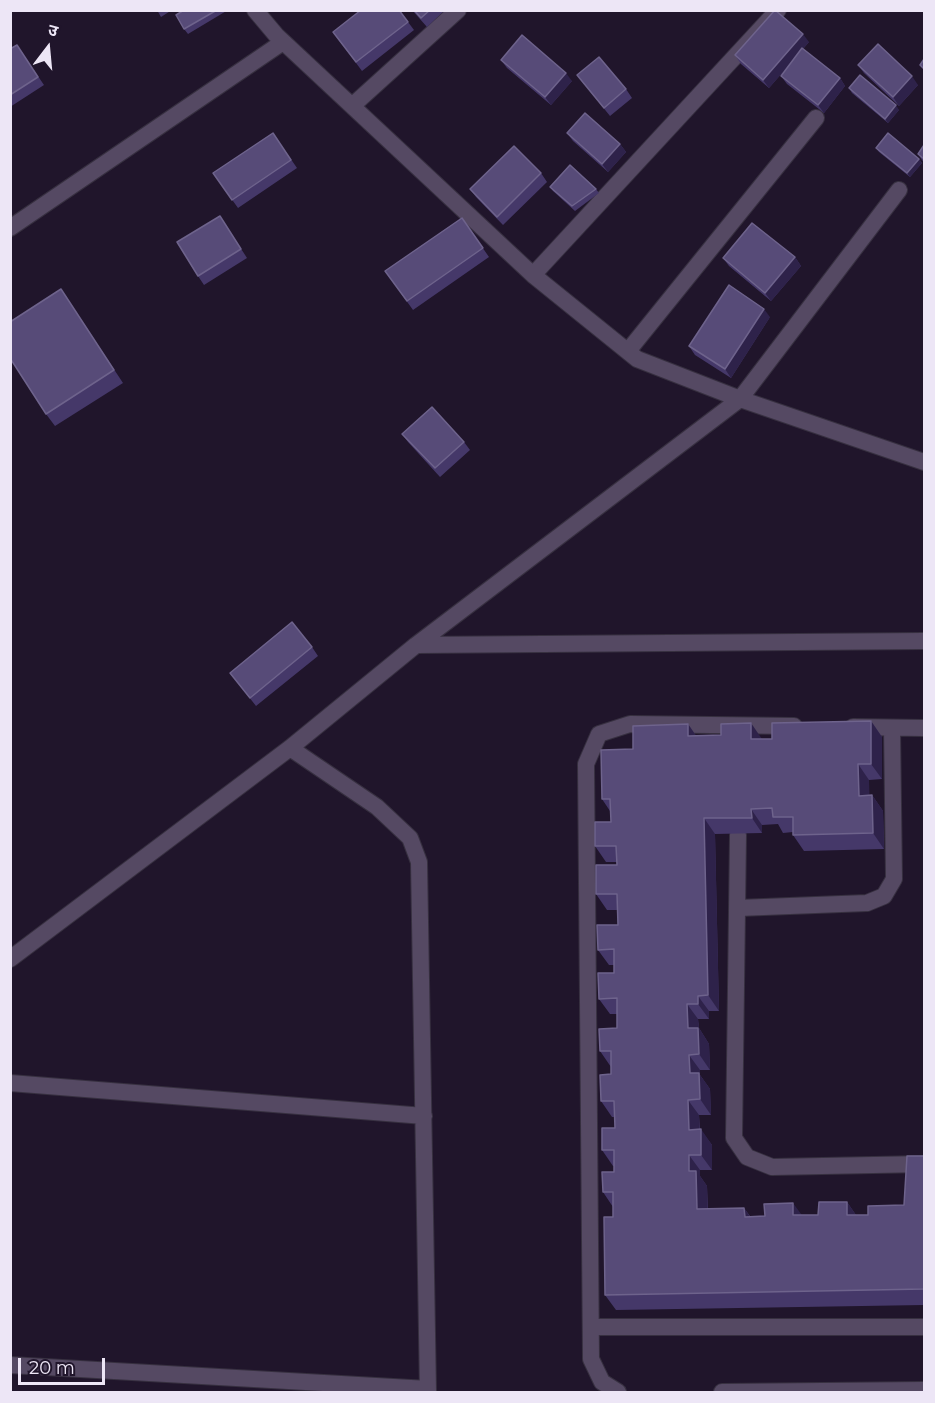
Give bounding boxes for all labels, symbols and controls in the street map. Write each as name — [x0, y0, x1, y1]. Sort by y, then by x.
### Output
north arrow — [18, 18, 78, 78]
text: उ — [46, 20, 60, 41]
scale bar — [21, 1346, 108, 1384]
text: 20 m — [29, 1357, 75, 1379]

